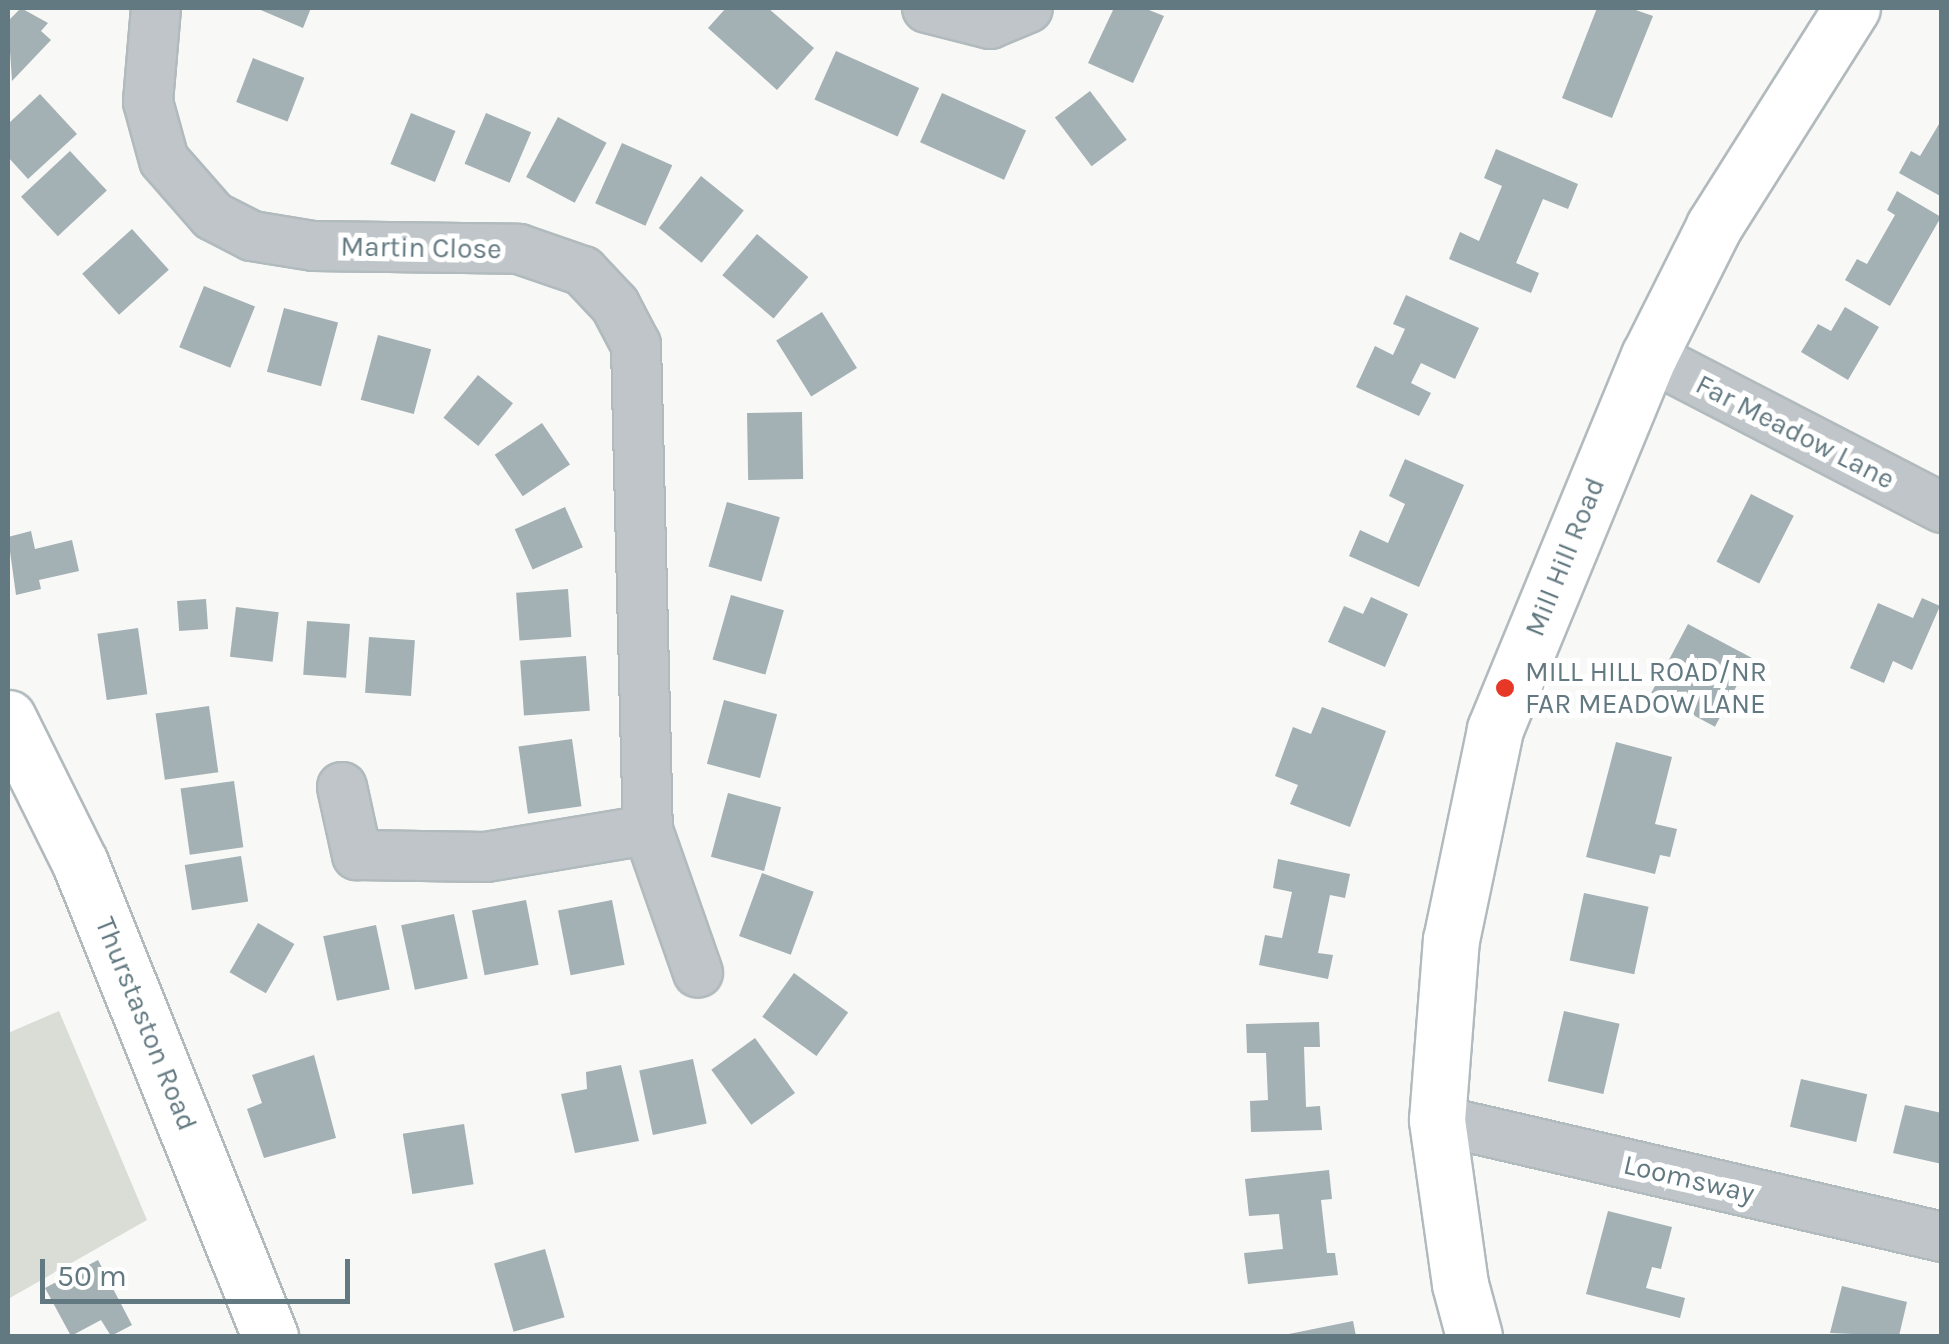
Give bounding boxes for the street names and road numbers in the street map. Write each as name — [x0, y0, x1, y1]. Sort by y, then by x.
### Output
street label: Martin Close — [340, 230, 502, 266]
street label: Far Meadow Lane — [1690, 367, 1900, 497]
street label: Mill Hill Road — [1518, 473, 1612, 641]
street label: Thurstaston Road — [88, 912, 204, 1136]
street label: Loomsway — [1620, 1148, 1758, 1210]

